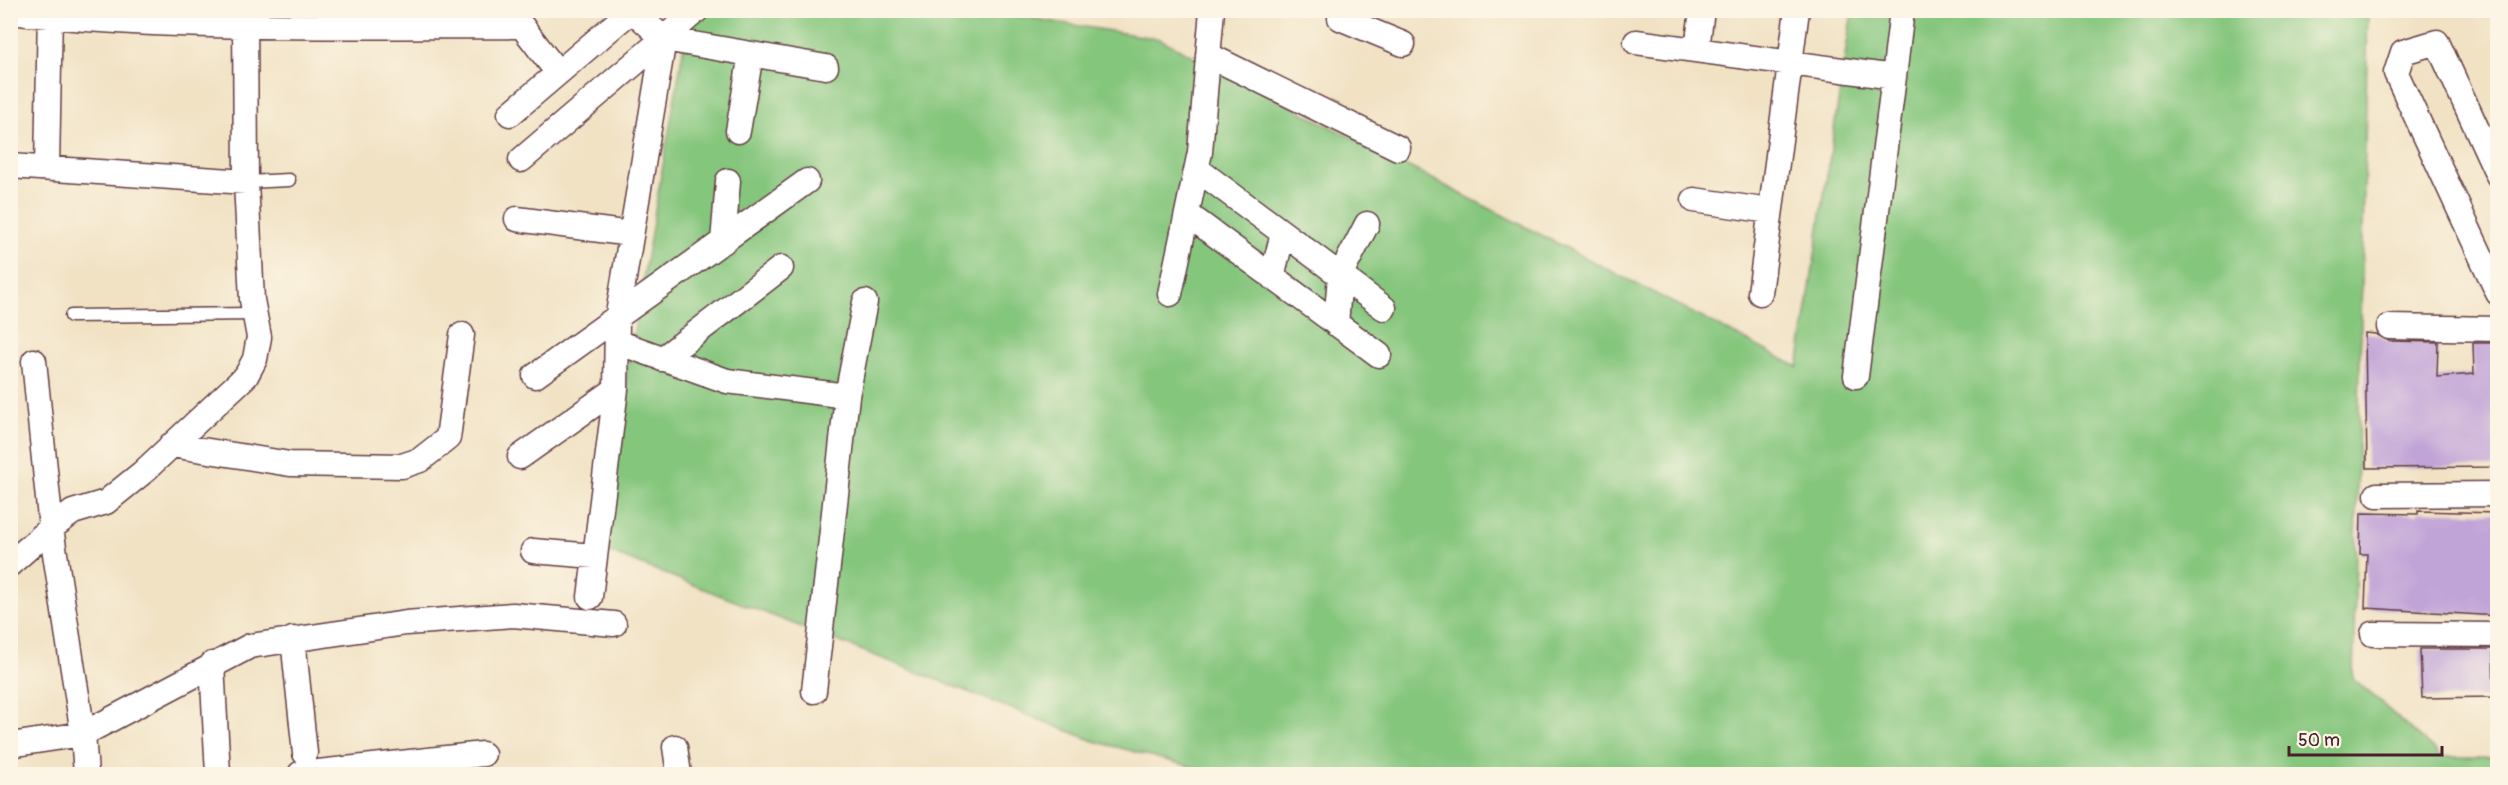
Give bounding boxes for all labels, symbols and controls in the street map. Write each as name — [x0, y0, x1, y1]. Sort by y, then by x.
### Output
scale bar — [2289, 719, 2442, 757]
text: 50 m — [2298, 729, 2340, 752]

